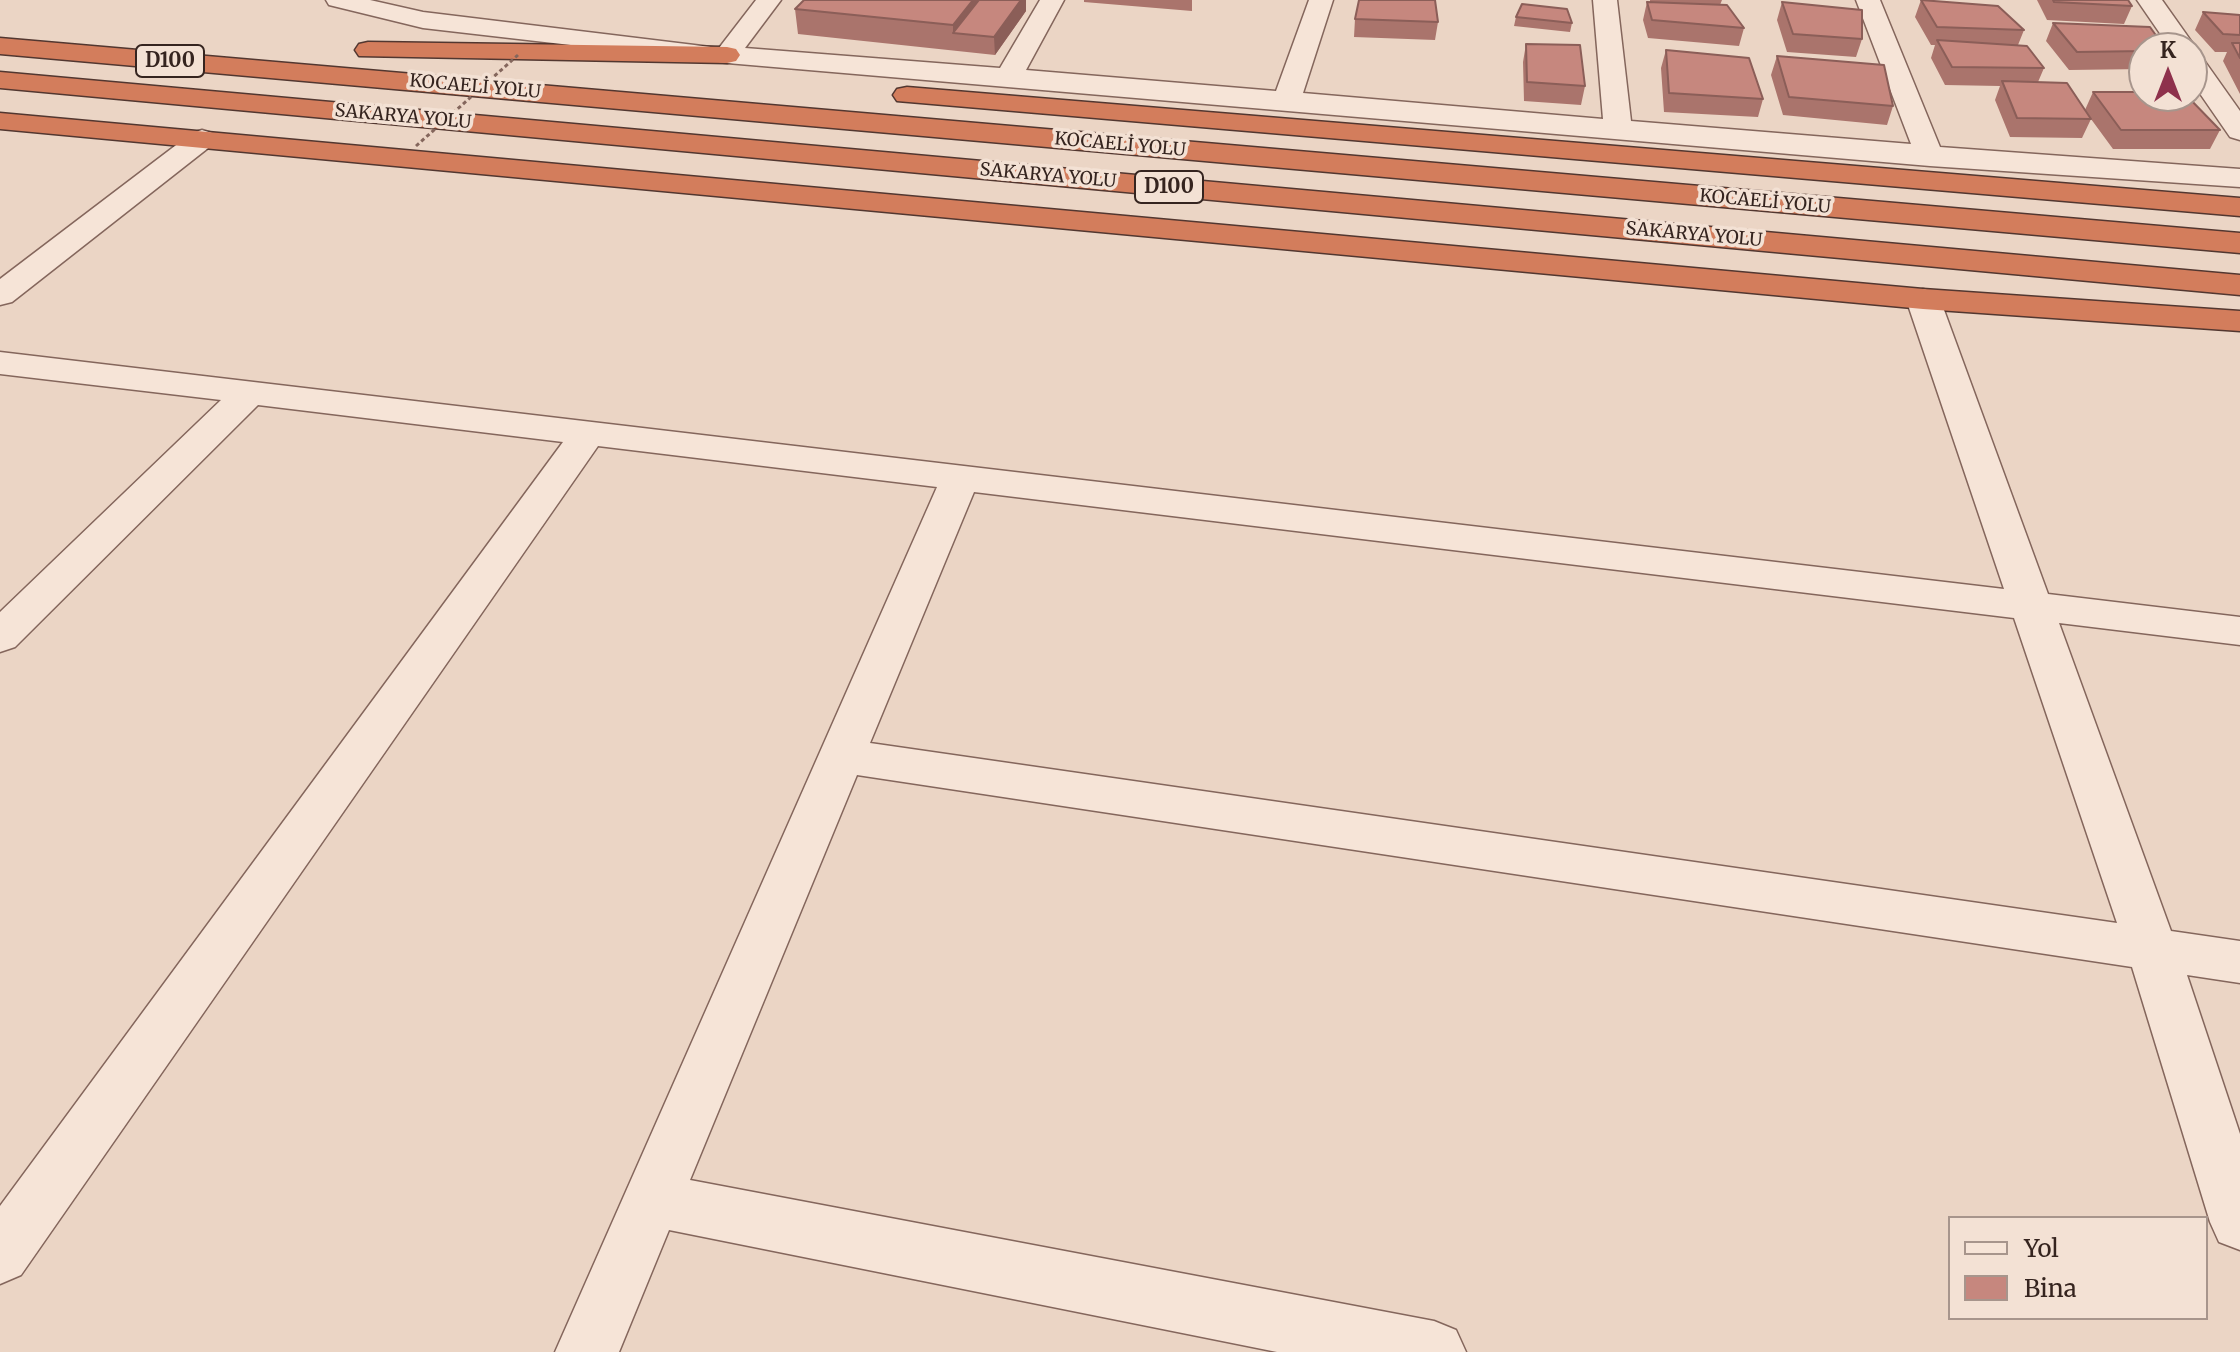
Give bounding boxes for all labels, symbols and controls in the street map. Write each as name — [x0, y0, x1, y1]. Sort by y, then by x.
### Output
north arrow — [2128, 32, 2208, 112]
text: K — [2160, 36, 2176, 64]
road number: D100 — [136, 45, 204, 77]
street label: KOCAELİ YOLU — [408, 70, 542, 104]
street label: SAKARYA YOLU — [334, 100, 472, 134]
street label: KOCAELİ YOLU — [1053, 128, 1187, 162]
street label: SAKARYA YOLU — [979, 159, 1117, 193]
road number: D100 — [1135, 171, 1203, 203]
street label: KOCAELİ YOLU — [1698, 185, 1832, 219]
street label: SAKARYA YOLU — [1625, 218, 1763, 252]
legend — [1948, 1216, 2208, 1320]
text: Yol — [2024, 1233, 2059, 1264]
text: Bina — [2024, 1273, 2077, 1304]

